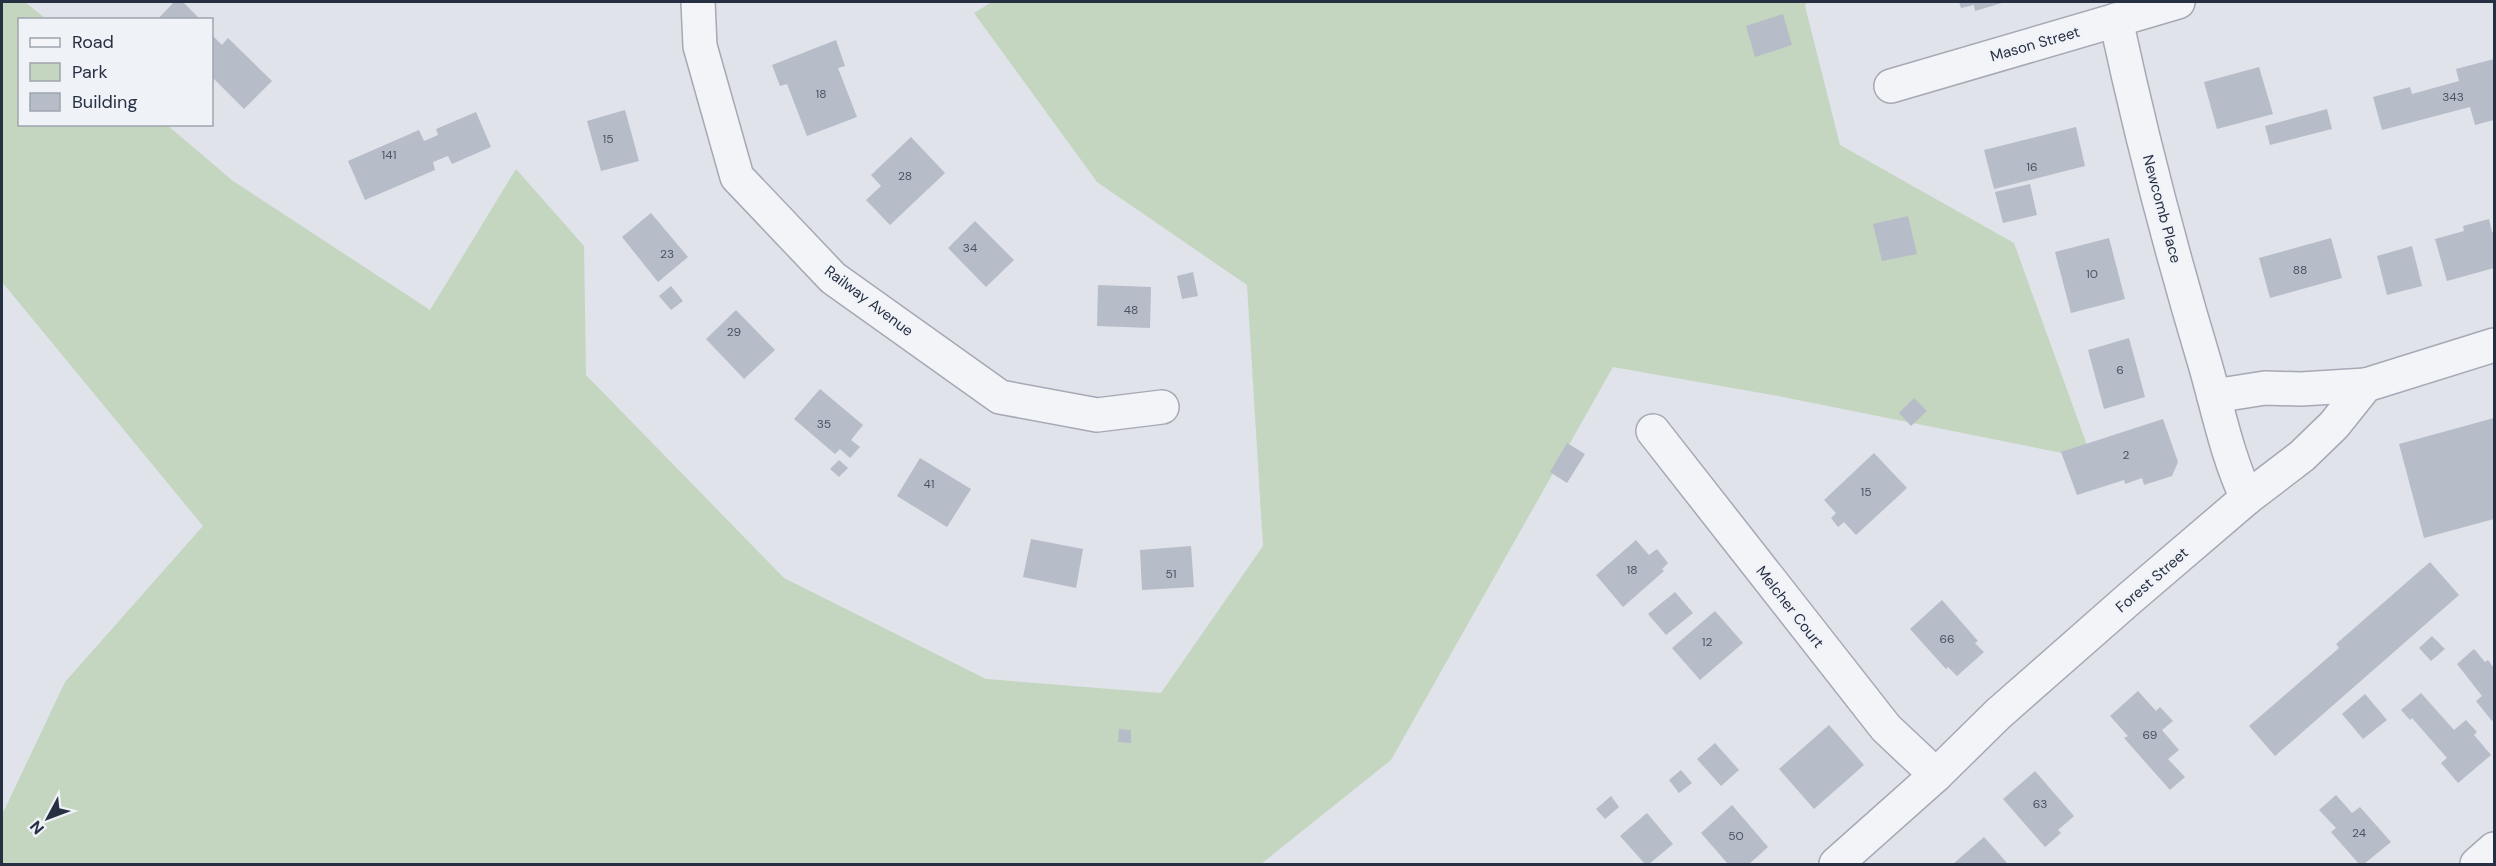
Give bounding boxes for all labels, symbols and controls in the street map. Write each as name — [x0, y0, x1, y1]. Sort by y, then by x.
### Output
legend — [18, 18, 213, 126]
street label: Mason Street — [1988, 22, 2082, 66]
text: Road — [72, 30, 114, 54]
text: Park — [72, 60, 108, 84]
house number: 18 — [815, 86, 827, 102]
house number: 343 — [2442, 89, 2464, 105]
text: Building — [72, 90, 137, 114]
house number: 15 — [602, 131, 614, 147]
house number: 141 — [382, 147, 396, 163]
street label: Newcomb Place — [2138, 153, 2186, 265]
house number: 16 — [2026, 159, 2038, 175]
house number: 28 — [898, 168, 912, 184]
house number: 34 — [963, 240, 977, 256]
house number: 23 — [660, 246, 674, 262]
street label: Railway Avenue — [821, 261, 917, 341]
house number: 88 — [2293, 262, 2307, 278]
house number: 10 — [2086, 266, 2098, 282]
house number: 48 — [1124, 302, 1138, 318]
house number: 29 — [727, 324, 741, 340]
house number: 6 — [2116, 362, 2124, 378]
house number: 35 — [817, 416, 831, 432]
house number: 2 — [2123, 447, 2130, 463]
house number: 41 — [923, 476, 935, 492]
house number: 15 — [1860, 484, 1872, 500]
street label: Forest Street — [2111, 543, 2193, 617]
house number: 18 — [1626, 562, 1638, 578]
street label: Melcher Court — [1752, 562, 1829, 652]
house number: 51 — [1165, 566, 1177, 582]
house number: 66 — [1939, 631, 1955, 647]
house number: 12 — [1702, 634, 1712, 650]
house number: 69 — [2143, 727, 2157, 743]
north arrow — [18, 788, 78, 848]
house number: 63 — [2033, 796, 2047, 812]
text: N — [25, 816, 49, 839]
house number: 24 — [2352, 825, 2366, 841]
house number: 50 — [1728, 828, 1744, 844]

